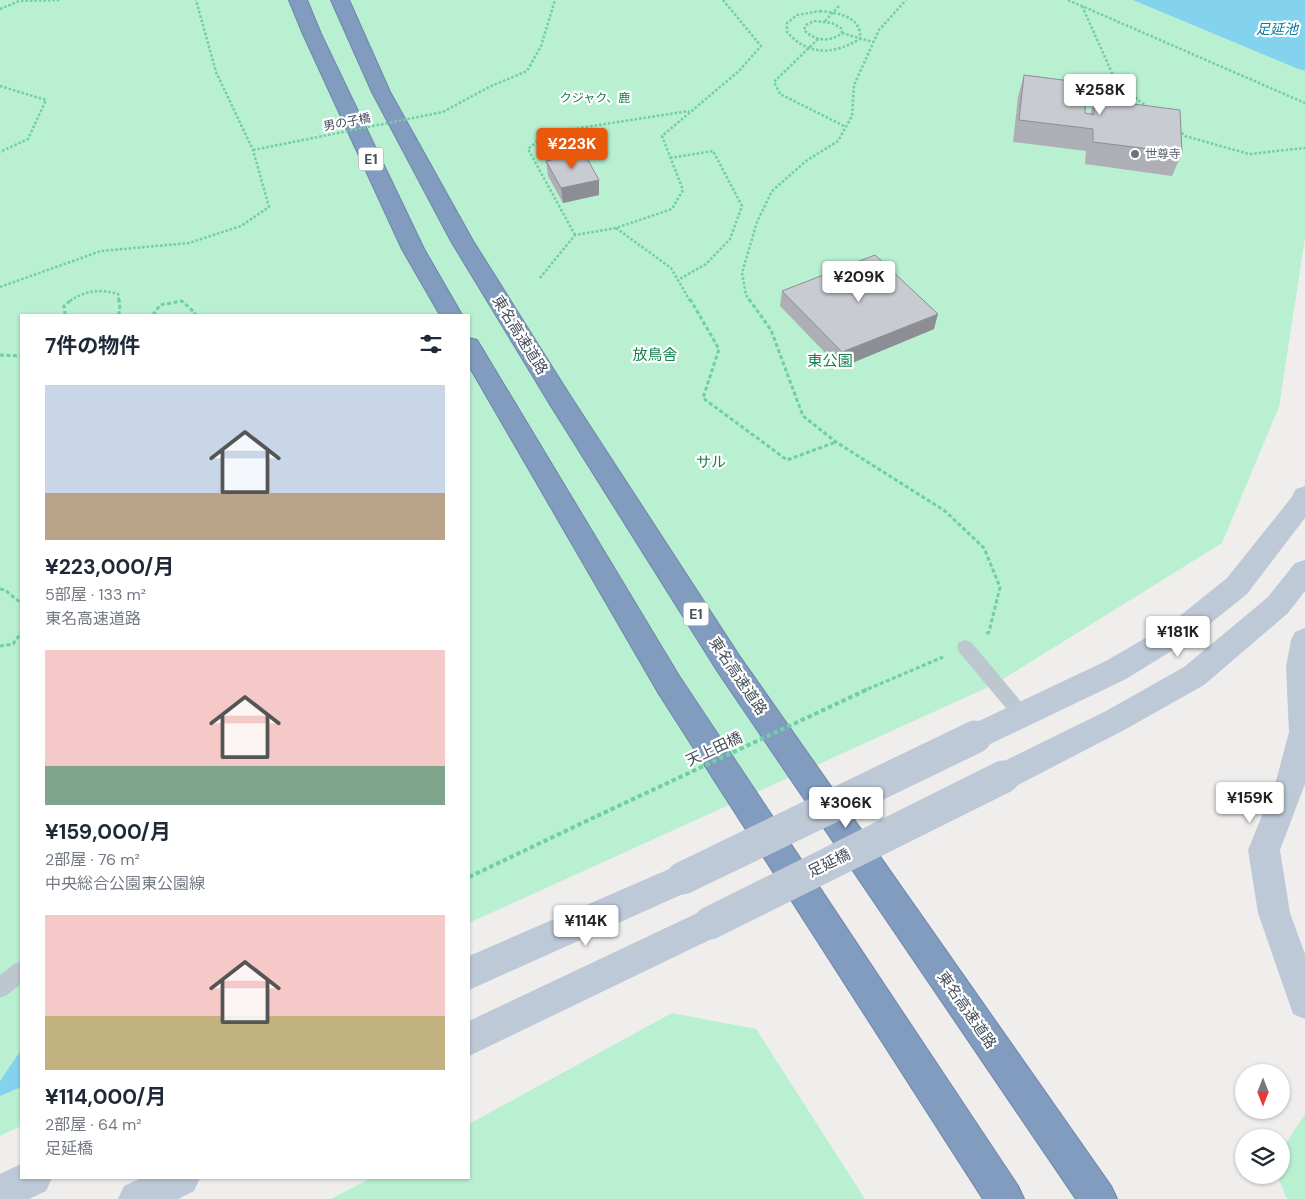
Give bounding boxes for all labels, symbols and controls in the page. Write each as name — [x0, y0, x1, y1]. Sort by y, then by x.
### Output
water label: 足延池 — [1256, 20, 1300, 38]
pin: ¥258K — [1065, 74, 1135, 116]
text: ¥258K — [1075, 79, 1125, 100]
park label: クジャク、鹿 — [560, 90, 630, 106]
street label: 男の子橋 — [322, 110, 372, 134]
pin: ¥223K — [537, 128, 607, 170]
text: ¥223K — [548, 133, 596, 154]
place label: 世尊寺 — [1145, 146, 1181, 162]
road number: E1 — [358, 148, 384, 170]
marker: 世尊寺 — [1129, 148, 1141, 160]
pin: ¥209K — [824, 260, 894, 303]
text: ¥209K — [833, 266, 885, 287]
street label: 東名高速道路 — [488, 292, 552, 378]
icon: filters — [417, 330, 445, 358]
text: 7件の物件 — [45, 332, 140, 360]
park label: 放鳥舎 — [632, 345, 678, 365]
park label: 東公園 — [807, 351, 853, 371]
icon: home — [200, 417, 290, 507]
park label: サル — [696, 452, 726, 472]
text: ¥223,000/月 — [45, 553, 174, 581]
text: 5部屋 · 133 m² — [45, 584, 146, 605]
road number: E1 — [684, 602, 708, 626]
text: 東名高速道路 — [45, 608, 141, 629]
pin: ¥181K — [1143, 616, 1213, 658]
text: ¥181K — [1157, 621, 1199, 642]
street label: 東名高速道路 — [705, 633, 771, 719]
icon: home — [200, 682, 290, 772]
street label: 天上田橋 — [683, 727, 745, 771]
pin: ¥159K — [1215, 782, 1285, 824]
pin: ¥306K — [811, 786, 881, 829]
text: ¥159K — [1227, 787, 1273, 808]
text: ¥306K — [820, 792, 872, 813]
text: ¥159,000/月 — [45, 818, 171, 846]
street label: 足延橋 — [804, 844, 854, 882]
text: 2部屋 · 76 m² — [45, 849, 140, 870]
text: 中央総合公園東公園線 — [45, 873, 205, 894]
pin: ¥114K — [551, 904, 621, 947]
text: ¥114K — [565, 910, 607, 931]
icon: home — [200, 947, 290, 1037]
street label: 東名高速道路 — [933, 967, 1001, 1053]
north arrow — [1235, 1064, 1290, 1119]
map controls — [1235, 1064, 1290, 1184]
text: ¥114,000/月 — [45, 1083, 166, 1111]
text: 2部屋 · 64 m² — [45, 1114, 141, 1135]
button: layers — [1235, 1129, 1290, 1184]
text: 足延橋 — [45, 1138, 93, 1159]

